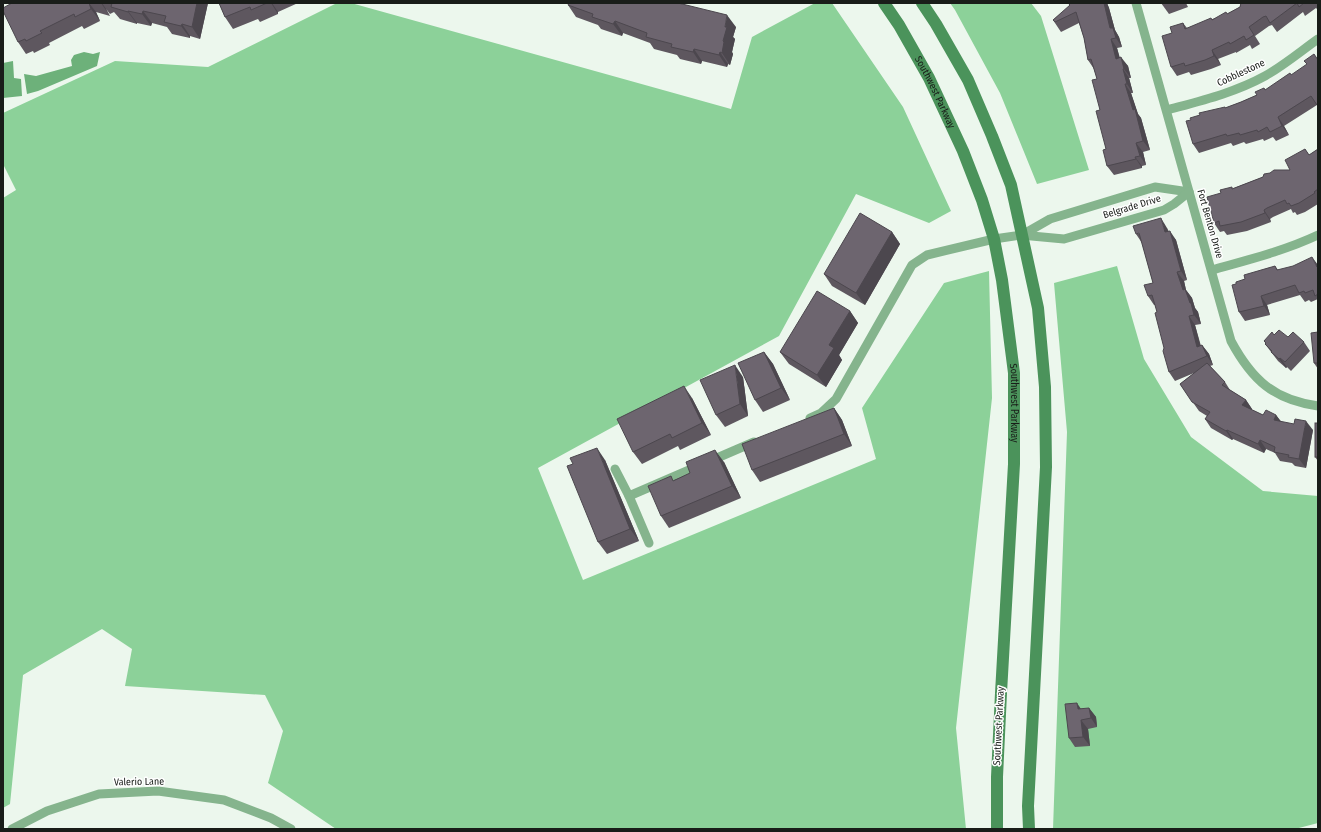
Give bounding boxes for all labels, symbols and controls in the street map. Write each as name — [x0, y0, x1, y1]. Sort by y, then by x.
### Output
street label: Southwest Parkway — [912, 54, 958, 131]
street label: Cobblestone — [1215, 57, 1267, 89]
street label: Fort Benton Drive — [1194, 188, 1226, 260]
street label: Belgrade Drive — [1102, 193, 1162, 221]
street label: Southwest Parkway — [1007, 363, 1020, 443]
street label: Southwest Parkway — [991, 686, 1007, 766]
street label: Valerio Lane — [114, 776, 164, 788]

